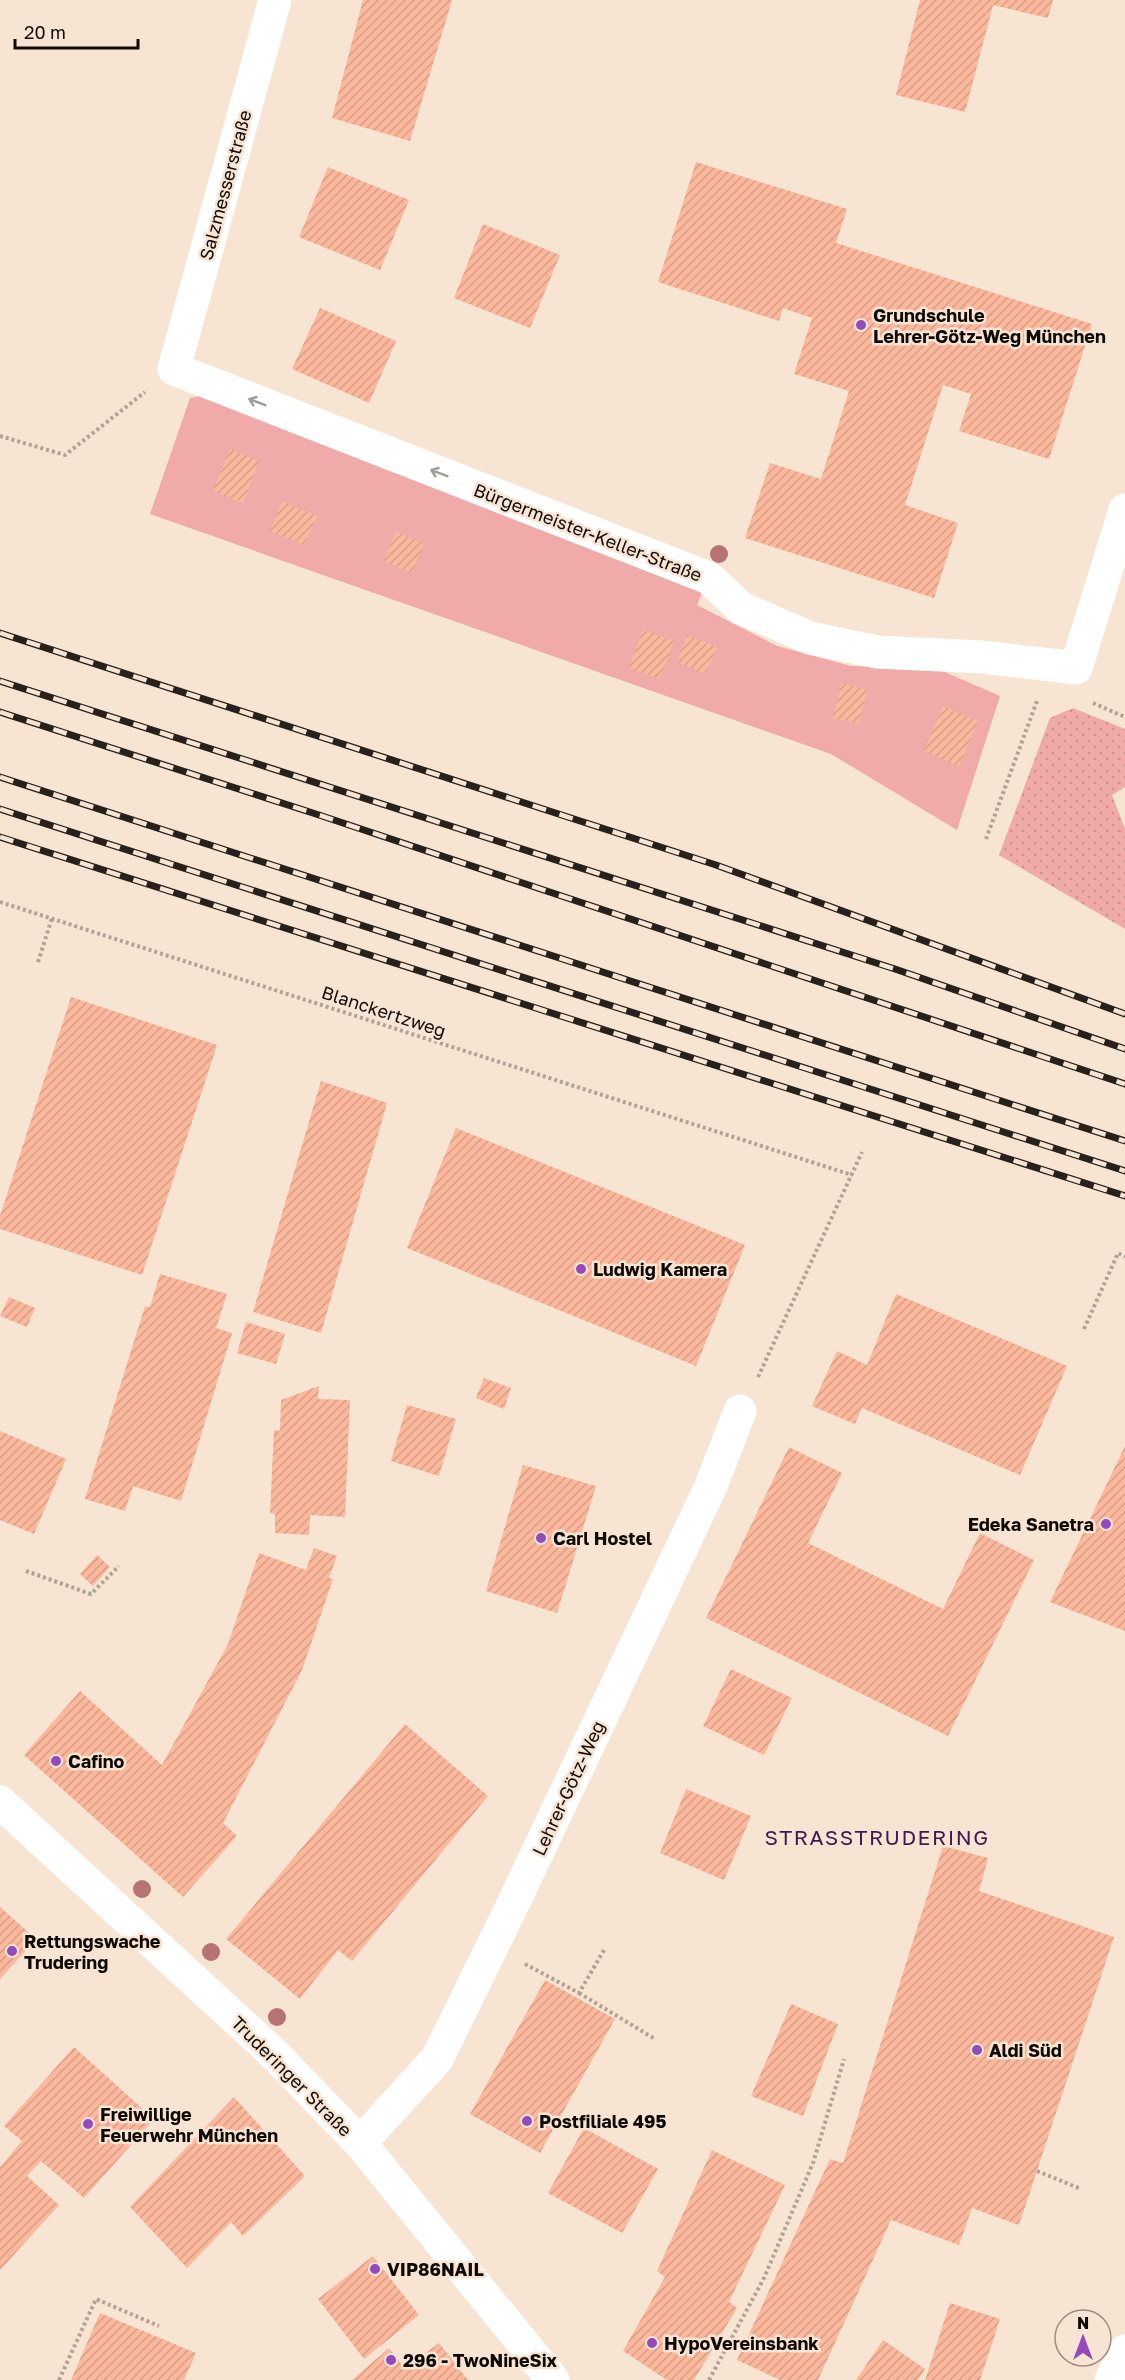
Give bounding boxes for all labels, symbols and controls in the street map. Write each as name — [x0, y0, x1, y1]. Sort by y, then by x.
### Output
scale bar — [15, 12, 138, 50]
text: 20 m — [24, 21, 66, 43]
street label: Salzmesserstraße — [194, 108, 256, 262]
place label: Grundschule Lehrer-Götz-Weg München — [873, 304, 1106, 347]
marker: Grundschule Lehrer-Götz-Weg München — [854, 318, 868, 332]
one-way arrow — [248, 396, 267, 407]
one-way arrow — [430, 467, 448, 478]
street label: Bürgermeister-Keller-Straße — [471, 478, 705, 586]
street label: Blanckertzweg — [319, 981, 449, 1041]
place label: Ludwig Kamera — [593, 1258, 727, 1280]
marker: Ludwig Kamera — [574, 1262, 588, 1276]
place label: Edeka Sanetra — [968, 1513, 1094, 1535]
marker: Edeka Sanetra — [1099, 1517, 1113, 1531]
place label: Carl Hostel — [553, 1527, 652, 1549]
marker: Carl Hostel — [534, 1531, 548, 1545]
street label: Lehrer-Götz-Weg — [527, 1717, 609, 1859]
place label: Cafino — [68, 1750, 125, 1772]
marker: Cafino — [49, 1754, 63, 1768]
district label: STRASSTRUDERING — [764, 1824, 990, 1850]
place label: Rettungswache Trudering — [24, 1930, 161, 1973]
marker: Rettungswache Trudering — [5, 1944, 19, 1958]
street label: Truderinger Straße — [227, 2011, 357, 2141]
place label: Aldi Süd — [989, 2039, 1062, 2061]
marker: Aldi Süd — [970, 2043, 984, 2057]
place label: Freiwillige Feuerwehr München — [100, 2103, 278, 2146]
place label: Postfiliale 495 — [539, 2110, 667, 2132]
marker: Postfiliale 495 — [520, 2114, 534, 2128]
marker: Freiwillige Feuerwehr München — [81, 2117, 95, 2131]
place label: VIP86NAIL — [387, 2258, 484, 2280]
marker: VIP86NAIL — [368, 2262, 382, 2276]
north arrow — [1053, 2308, 1113, 2368]
text: N — [1077, 2313, 1089, 2333]
place label: HypoVereinsbank — [664, 2332, 819, 2354]
marker: HypoVereinsbank — [645, 2336, 659, 2350]
place label: 296 - TwoNineSix — [403, 2349, 558, 2371]
marker: 296 - TwoNineSix — [384, 2353, 398, 2367]

